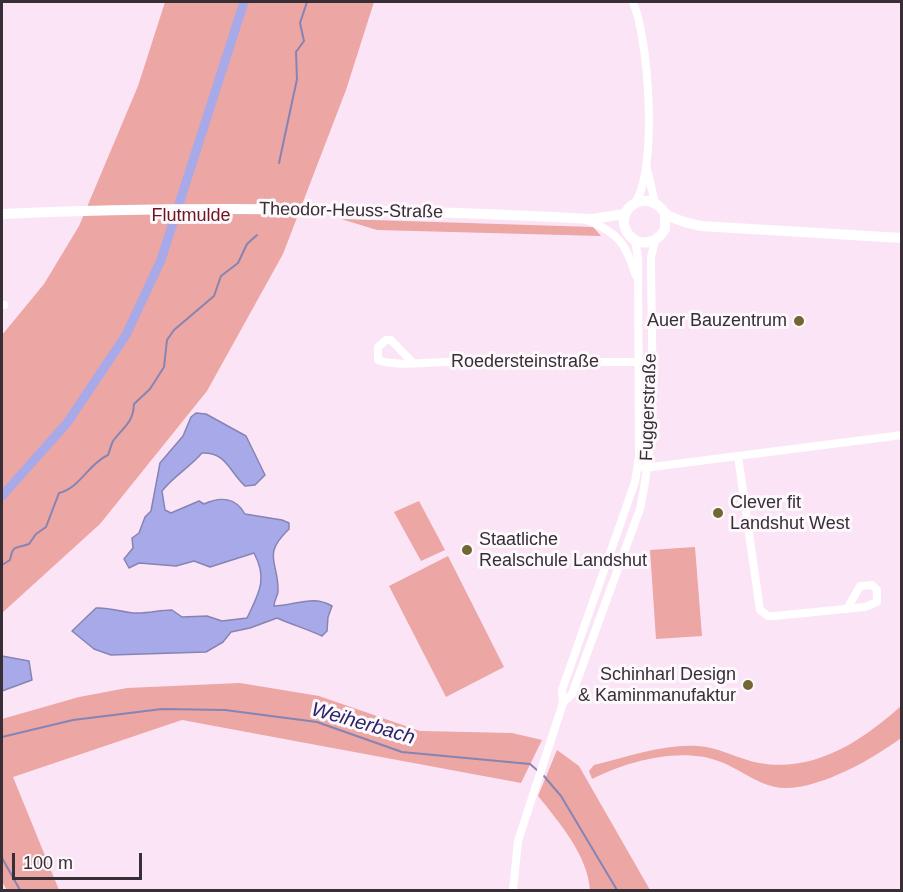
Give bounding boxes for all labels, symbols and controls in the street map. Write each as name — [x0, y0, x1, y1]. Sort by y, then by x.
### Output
street label: Theodor-Heuss-Straße — [259, 199, 443, 223]
park label: Flutmulde — [151, 205, 231, 227]
place label: Auer Bauzentrum — [647, 310, 787, 332]
marker: Auer Bauzentrum — [792, 314, 806, 328]
street label: Roedersteinstraße — [451, 351, 599, 373]
street label: Fuggerstraße — [636, 353, 662, 461]
place label: Clever fit Landshut West — [730, 492, 850, 534]
marker: Clever fit Landshut West — [711, 506, 725, 520]
place label: Staatliche Realschule Landshut — [479, 529, 647, 572]
marker: Staatliche Realschule Landshut — [460, 543, 474, 557]
place label: Schinharl Design & Kaminmanufaktur — [578, 664, 736, 706]
marker: Schinharl Design & Kaminmanufaktur — [741, 678, 755, 692]
water label: Weiherbach — [309, 698, 417, 750]
scale bar — [15, 841, 146, 879]
text: 100 m — [23, 853, 73, 873]

